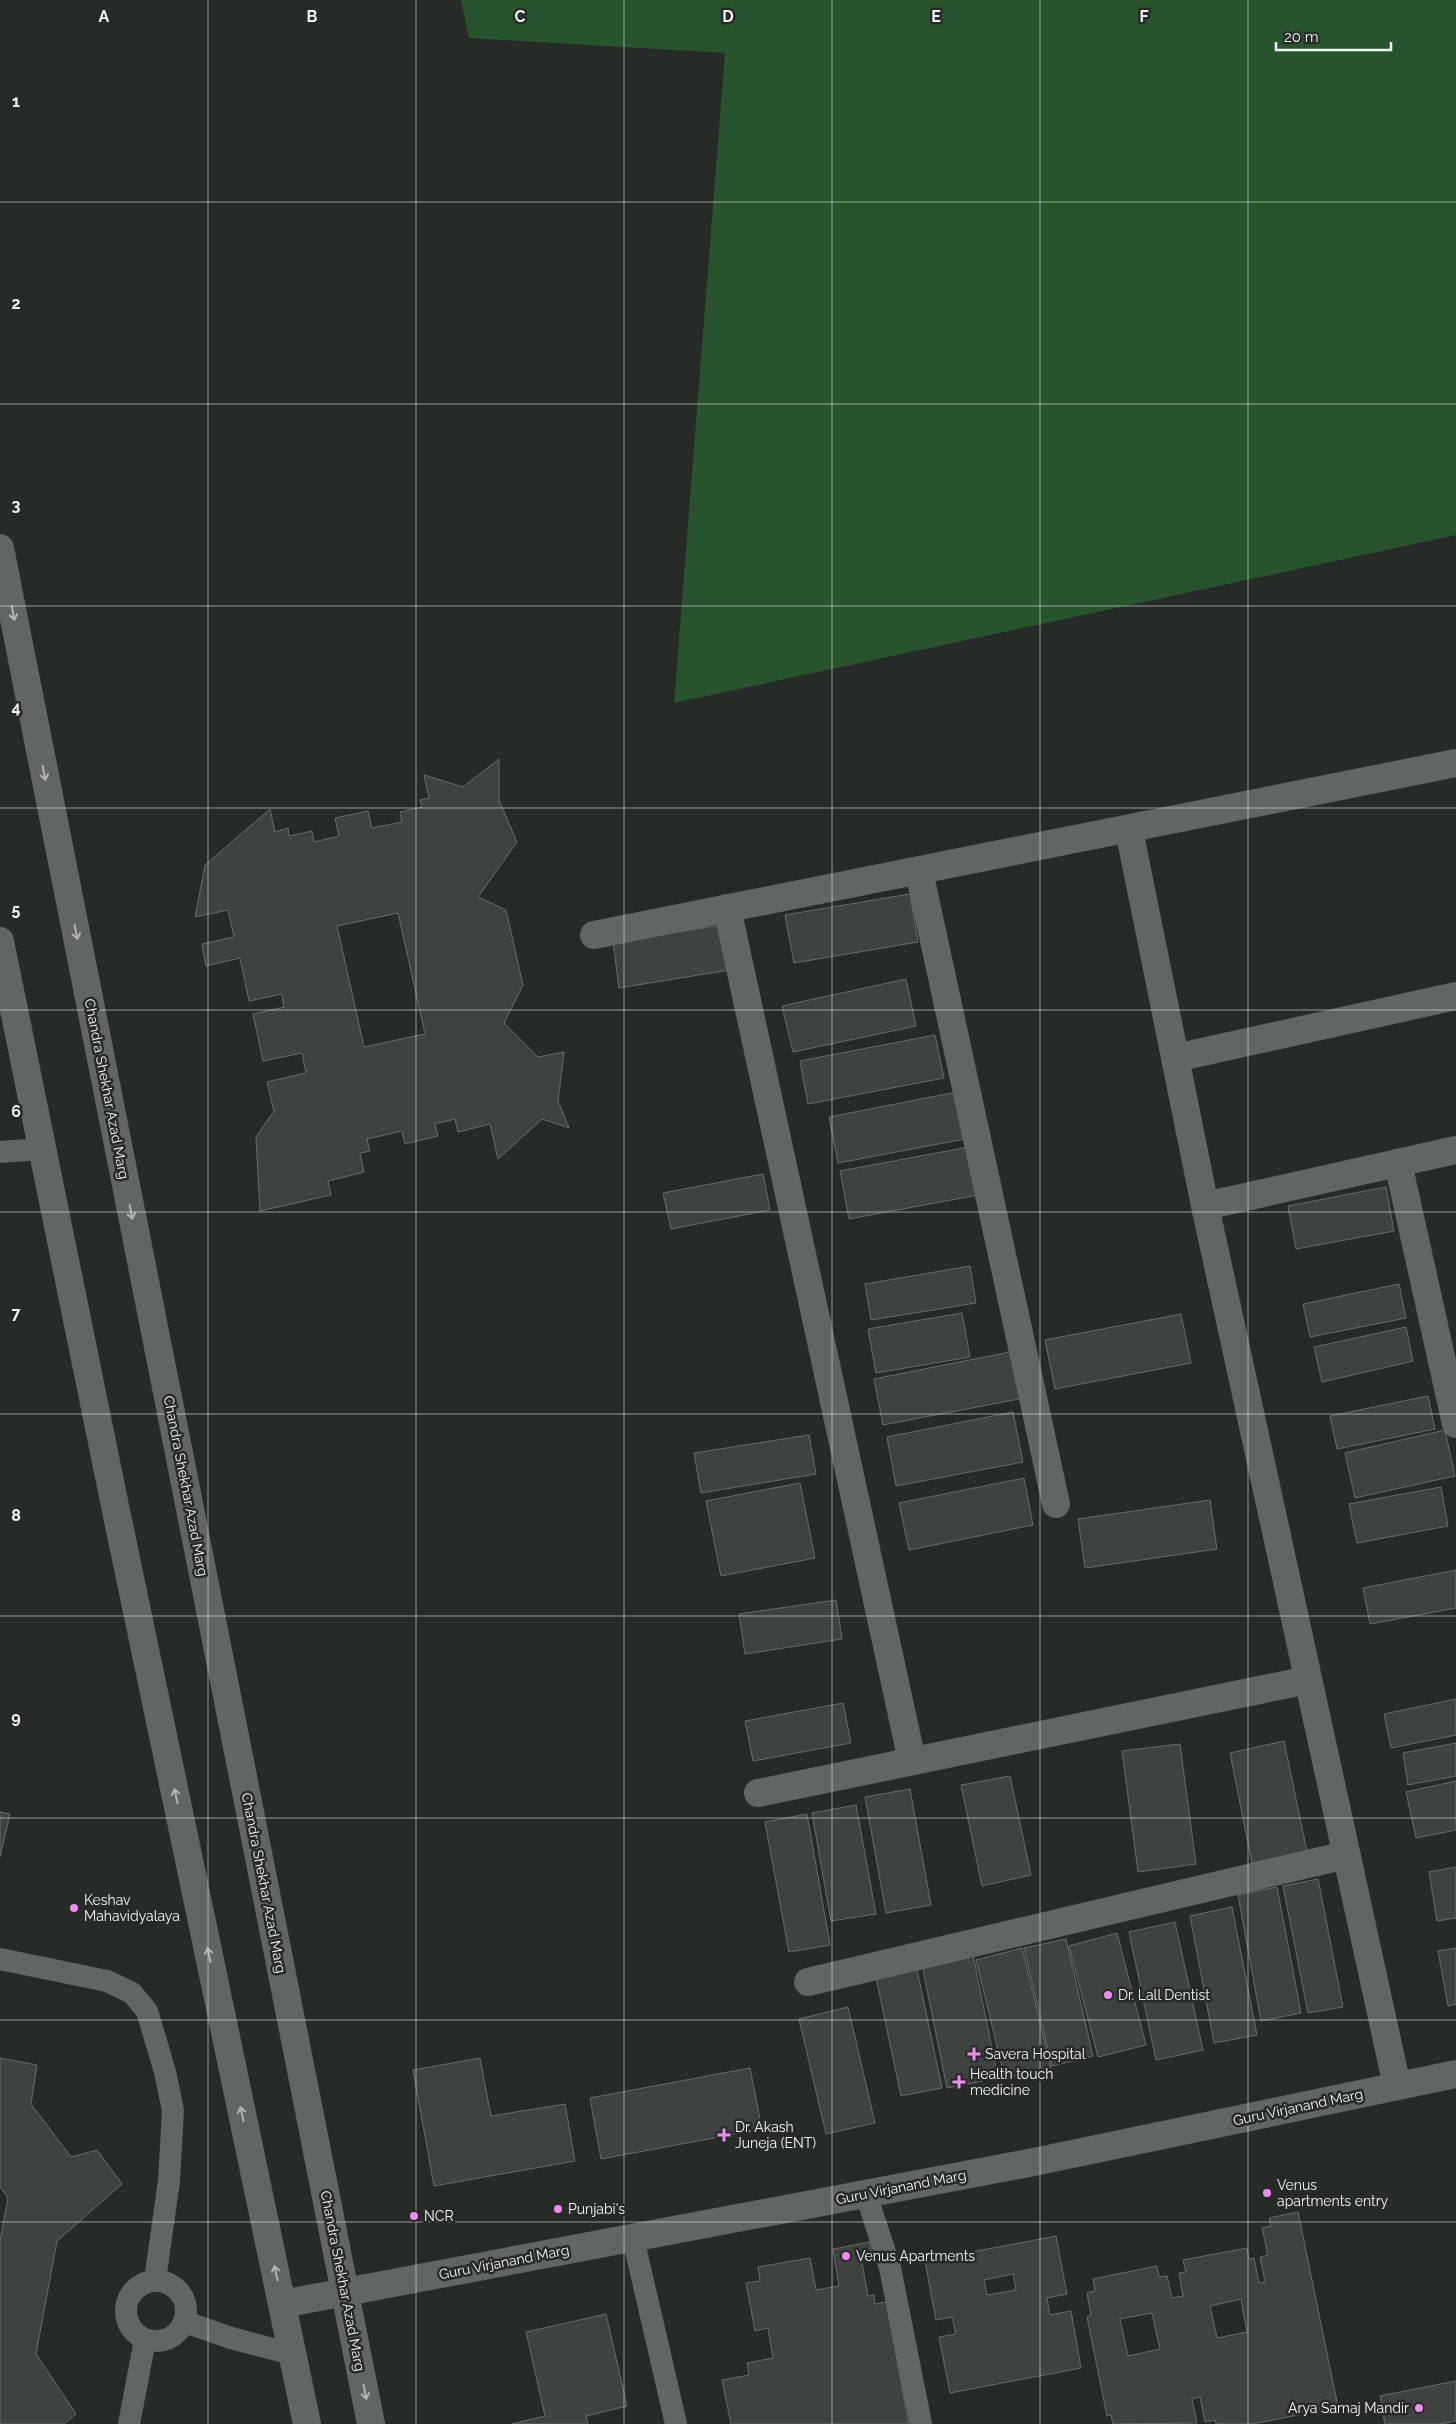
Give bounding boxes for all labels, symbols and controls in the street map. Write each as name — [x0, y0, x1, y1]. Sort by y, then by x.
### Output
text: A — [99, 7, 110, 26]
text: B — [307, 7, 318, 26]
text: C — [515, 7, 526, 26]
text: D — [722, 7, 734, 26]
text: E — [931, 7, 941, 26]
text: F — [1139, 7, 1149, 26]
scale bar — [1276, 20, 1391, 52]
text: 20 m — [1284, 28, 1319, 46]
text: 1 — [12, 92, 20, 111]
text: 2 — [11, 294, 21, 313]
text: 3 — [12, 496, 21, 515]
one-way arrow — [9, 605, 18, 621]
text: 4 — [11, 698, 21, 717]
one-way arrow — [40, 764, 50, 780]
text: 5 — [12, 900, 21, 919]
one-way arrow — [72, 924, 81, 940]
street label: Chandra Shekhar Azad Marg — [82, 997, 132, 1181]
text: 6 — [11, 1102, 21, 1121]
one-way arrow — [127, 1203, 137, 1219]
text: 7 — [12, 1304, 21, 1323]
street label: Chandra Shekhar Azad Marg — [161, 1394, 211, 1578]
text: 8 — [11, 1506, 21, 1525]
text: 9 — [11, 1708, 21, 1727]
one-way arrow — [171, 1789, 180, 1805]
street label: Chandra Shekhar Azad Marg — [239, 1791, 289, 1975]
place label: Keshav Mahavidyalaya — [84, 1892, 180, 1924]
marker: Keshav Mahavidyalaya — [68, 1902, 80, 1914]
one-way arrow — [204, 1948, 213, 1964]
place label: Dr. Lall Dentist — [1118, 1987, 1210, 2003]
marker: Dr. Lall Dentist — [1102, 1989, 1114, 2001]
place label: Savera Hospital — [985, 2046, 1086, 2062]
marker: Savera Hospital — [967, 2047, 981, 2061]
place label: Health touch medicine — [970, 2066, 1053, 2098]
marker: Health touch medicine — [952, 2075, 966, 2089]
street label: Guru Virjanand Marg — [1232, 2085, 1364, 2129]
one-way arrow — [237, 2107, 247, 2123]
place label: Dr. Akash Juneja (ENT) — [735, 2119, 816, 2151]
marker: Dr. Akash Juneja (ENT) — [717, 2128, 731, 2142]
street label: Guru Virjanand Marg — [835, 2167, 967, 2207]
place label: Venus apartments entry — [1277, 2177, 1389, 2209]
marker: Venus apartments entry — [1261, 2187, 1273, 2199]
street label: Chandra Shekhar Azad Marg — [318, 2189, 368, 2373]
place label: Punjabi's — [568, 2201, 625, 2217]
marker: Punjabi's — [552, 2203, 564, 2215]
place label: NCR — [424, 2208, 454, 2224]
marker: NCR — [408, 2210, 420, 2222]
street label: Guru Virjanand Marg — [438, 2242, 570, 2282]
place label: Venus Apartments — [856, 2248, 975, 2264]
marker: Venus Apartments — [840, 2250, 852, 2262]
one-way arrow — [270, 2266, 280, 2282]
one-way arrow — [361, 2383, 370, 2399]
place label: Arya Samaj Mandir — [1288, 2400, 1409, 2416]
marker: Arya Samaj Mandir — [1413, 2402, 1425, 2414]

